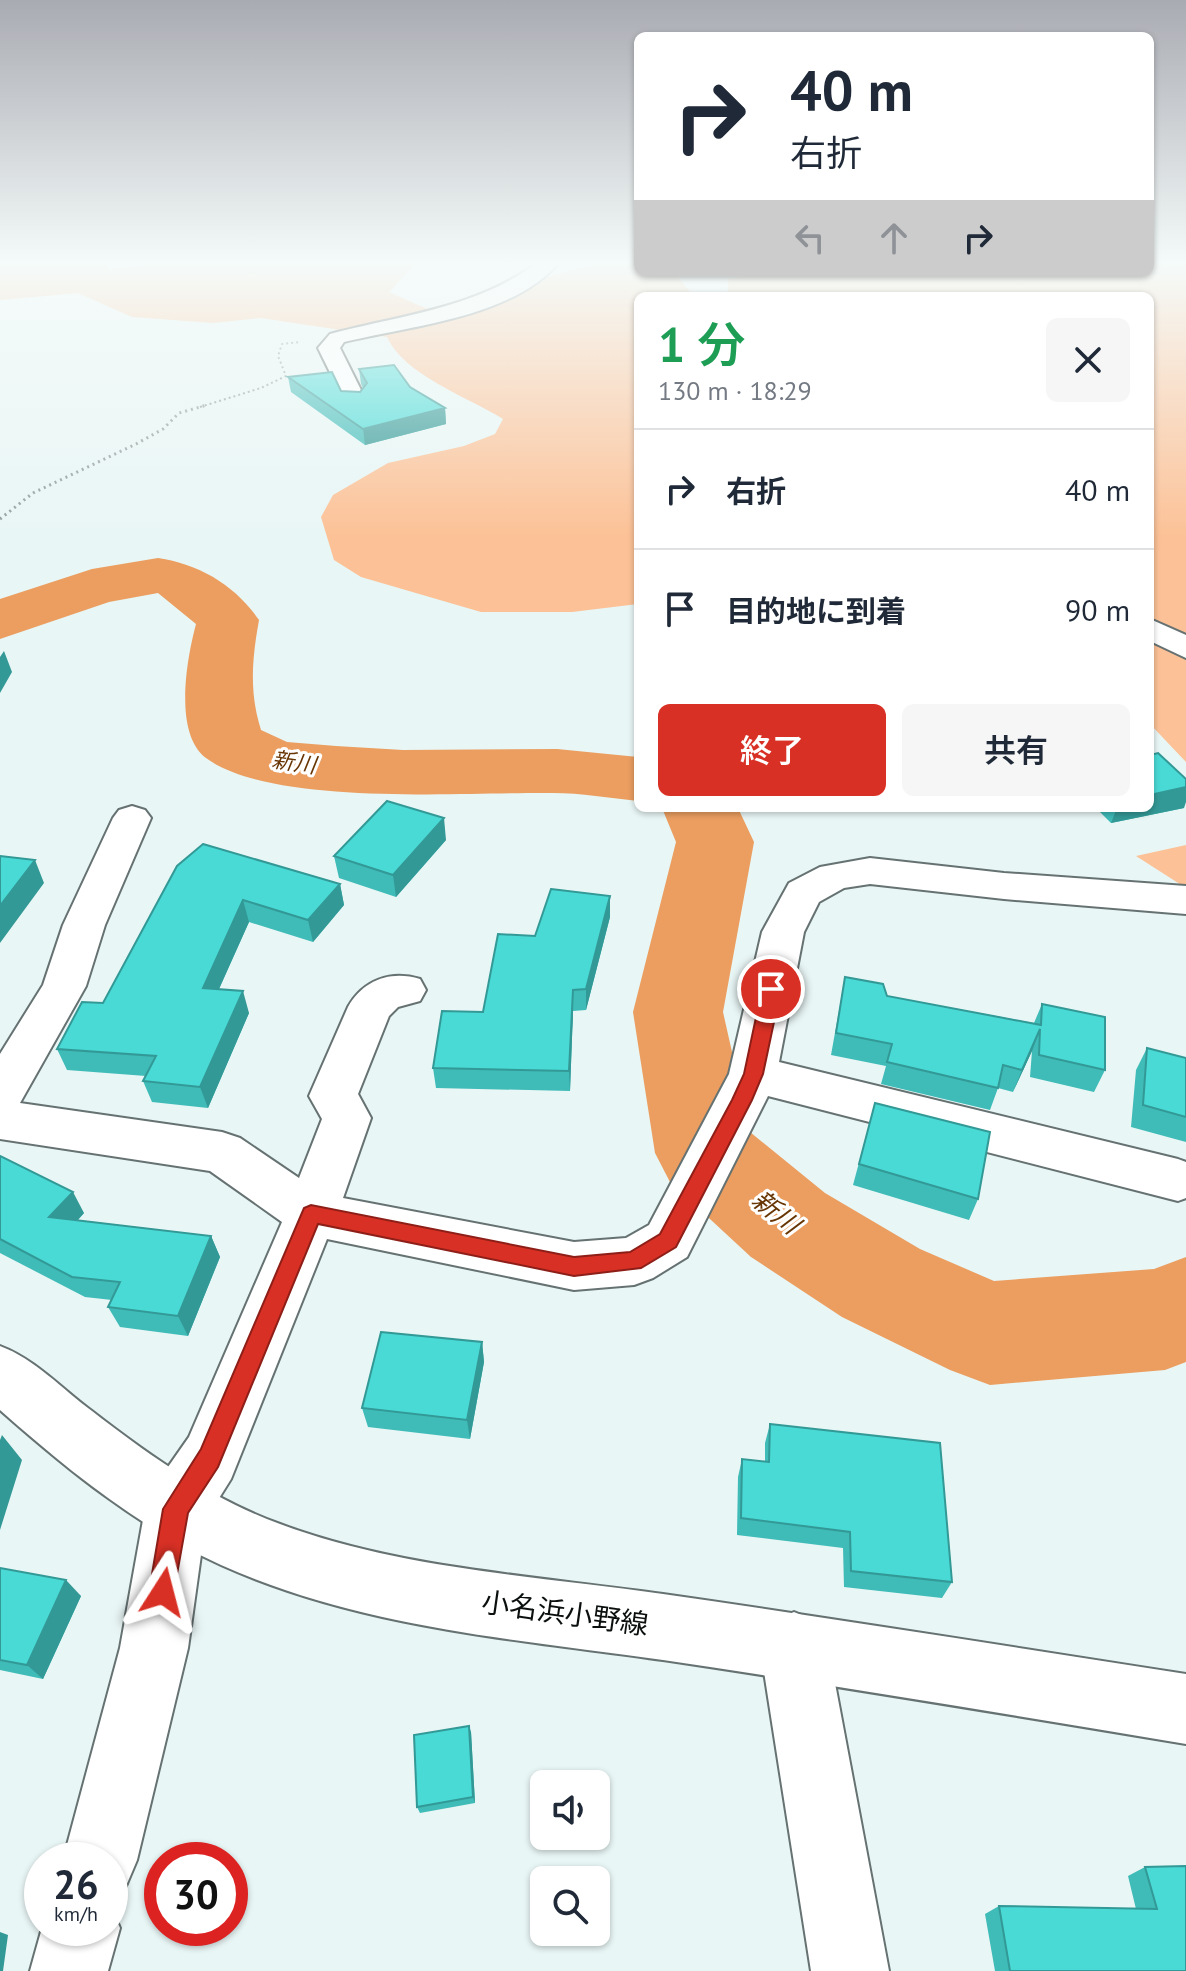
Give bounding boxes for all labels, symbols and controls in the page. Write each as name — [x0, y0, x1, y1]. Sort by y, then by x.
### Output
text: 40 m — [790, 54, 913, 126]
icon: right — [658, 64, 762, 168]
text: 右折 — [790, 129, 862, 176]
icon: left — [788, 216, 832, 260]
icon: ahead — [872, 216, 916, 260]
icon: right — [956, 216, 1000, 260]
text: 1 分 — [658, 313, 745, 375]
button: close — [1046, 318, 1130, 402]
text: 130 m · 18:29 — [658, 374, 812, 407]
icon: right — [658, 467, 702, 511]
text: 40 m — [1065, 470, 1130, 509]
text: 右折 — [726, 471, 786, 510]
icon: arrive — [658, 587, 702, 631]
text: 90 m — [1065, 590, 1130, 629]
text: 目的地に到着 — [726, 591, 906, 630]
button: 終了 — [658, 704, 886, 796]
button: 共有 — [902, 704, 1130, 796]
water label: 新川 — [270, 745, 320, 779]
pin — [737, 955, 805, 1023]
icon: arrive — [749, 967, 793, 1011]
water label: 新川 — [746, 1182, 809, 1243]
position arrow — [121, 1550, 205, 1634]
street label: 小名浜小野線 — [479, 1582, 651, 1643]
map controls — [530, 1770, 610, 1946]
button: sound — [530, 1770, 610, 1850]
speed limit sign: 30 — [144, 1842, 248, 1946]
text: 26 — [53, 1858, 99, 1910]
button: search — [530, 1866, 610, 1946]
text: km/h — [54, 1901, 98, 1927]

